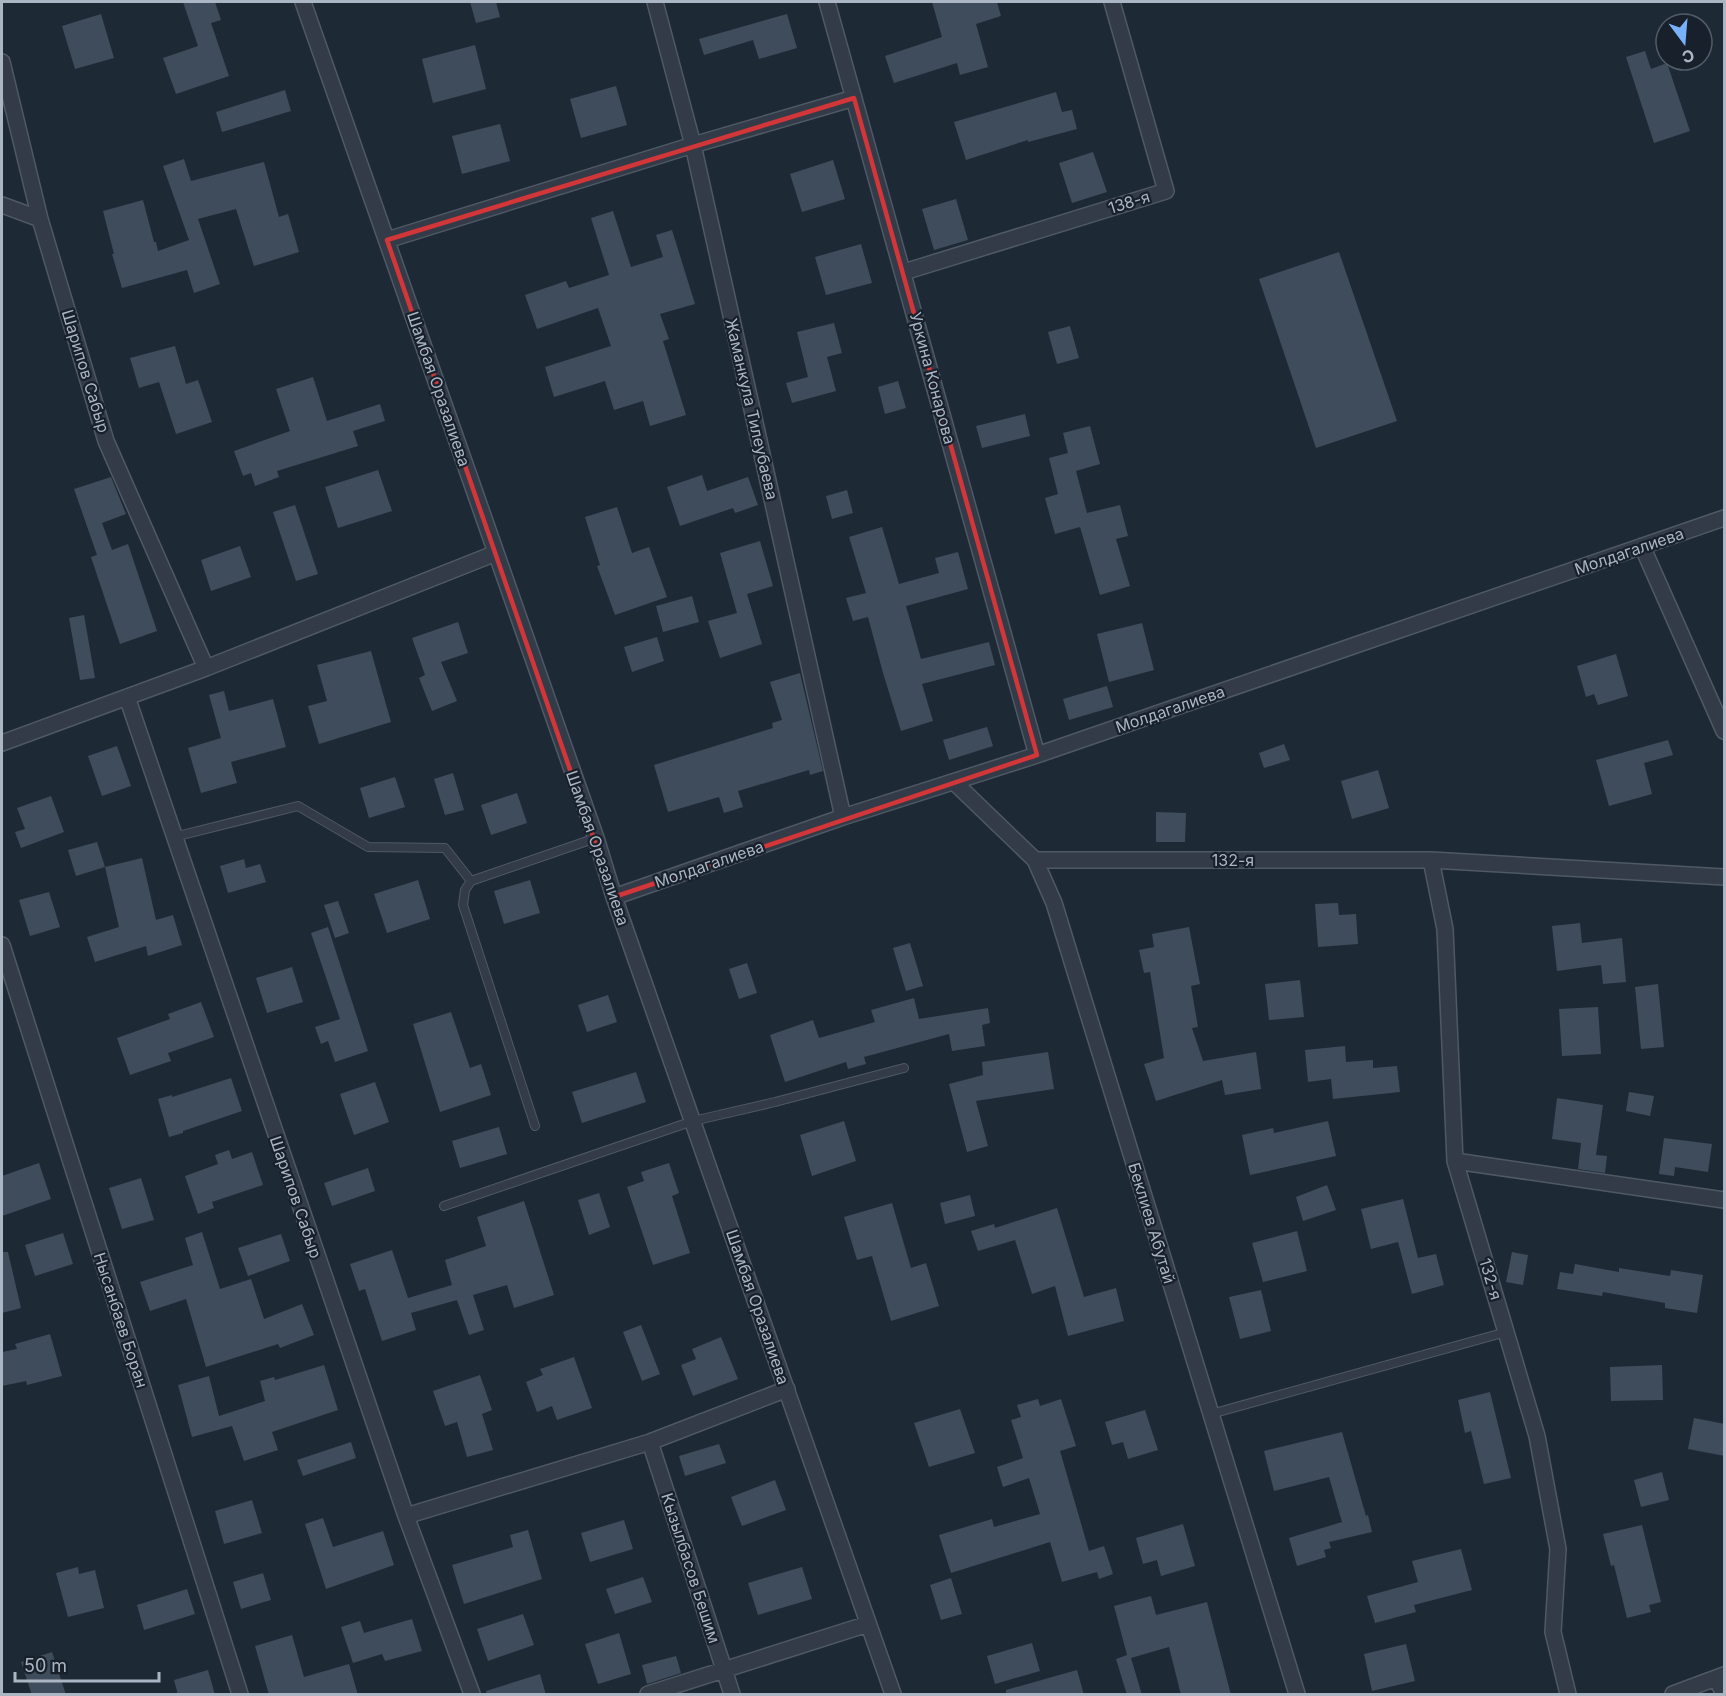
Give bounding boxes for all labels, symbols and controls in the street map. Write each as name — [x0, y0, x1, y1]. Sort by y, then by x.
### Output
north arrow — [1654, 12, 1714, 72]
text: С — [1680, 45, 1697, 68]
street label: 138-я — [1106, 186, 1152, 218]
street label: Шарипов Сабыр — [58, 307, 114, 435]
street label: Шамбая Оразалиева — [403, 309, 475, 469]
street label: Уркина Конарова — [906, 310, 960, 446]
street label: Жаманкула Тилеубаева — [721, 316, 783, 502]
street label: Молдагалиева — [1572, 523, 1686, 579]
street label: Молдагалиева — [1113, 681, 1227, 737]
street label: Шамбая Оразалиева — [562, 768, 634, 928]
street label: Молдагалиева — [652, 836, 766, 892]
street label: 132-я — [1212, 850, 1254, 870]
street label: Шарипов Сабыр — [266, 1133, 326, 1261]
street label: Беклиев Абутай — [1124, 1160, 1180, 1286]
street label: Шамбая Оразалиева — [722, 1227, 794, 1387]
street label: Нысанбаев Боран — [90, 1250, 152, 1390]
street label: 132-я — [1475, 1256, 1507, 1302]
street label: Кызылбасов Бешим — [657, 1490, 725, 1646]
scale bar — [15, 1645, 159, 1683]
text: 50 m — [24, 1655, 67, 1676]

